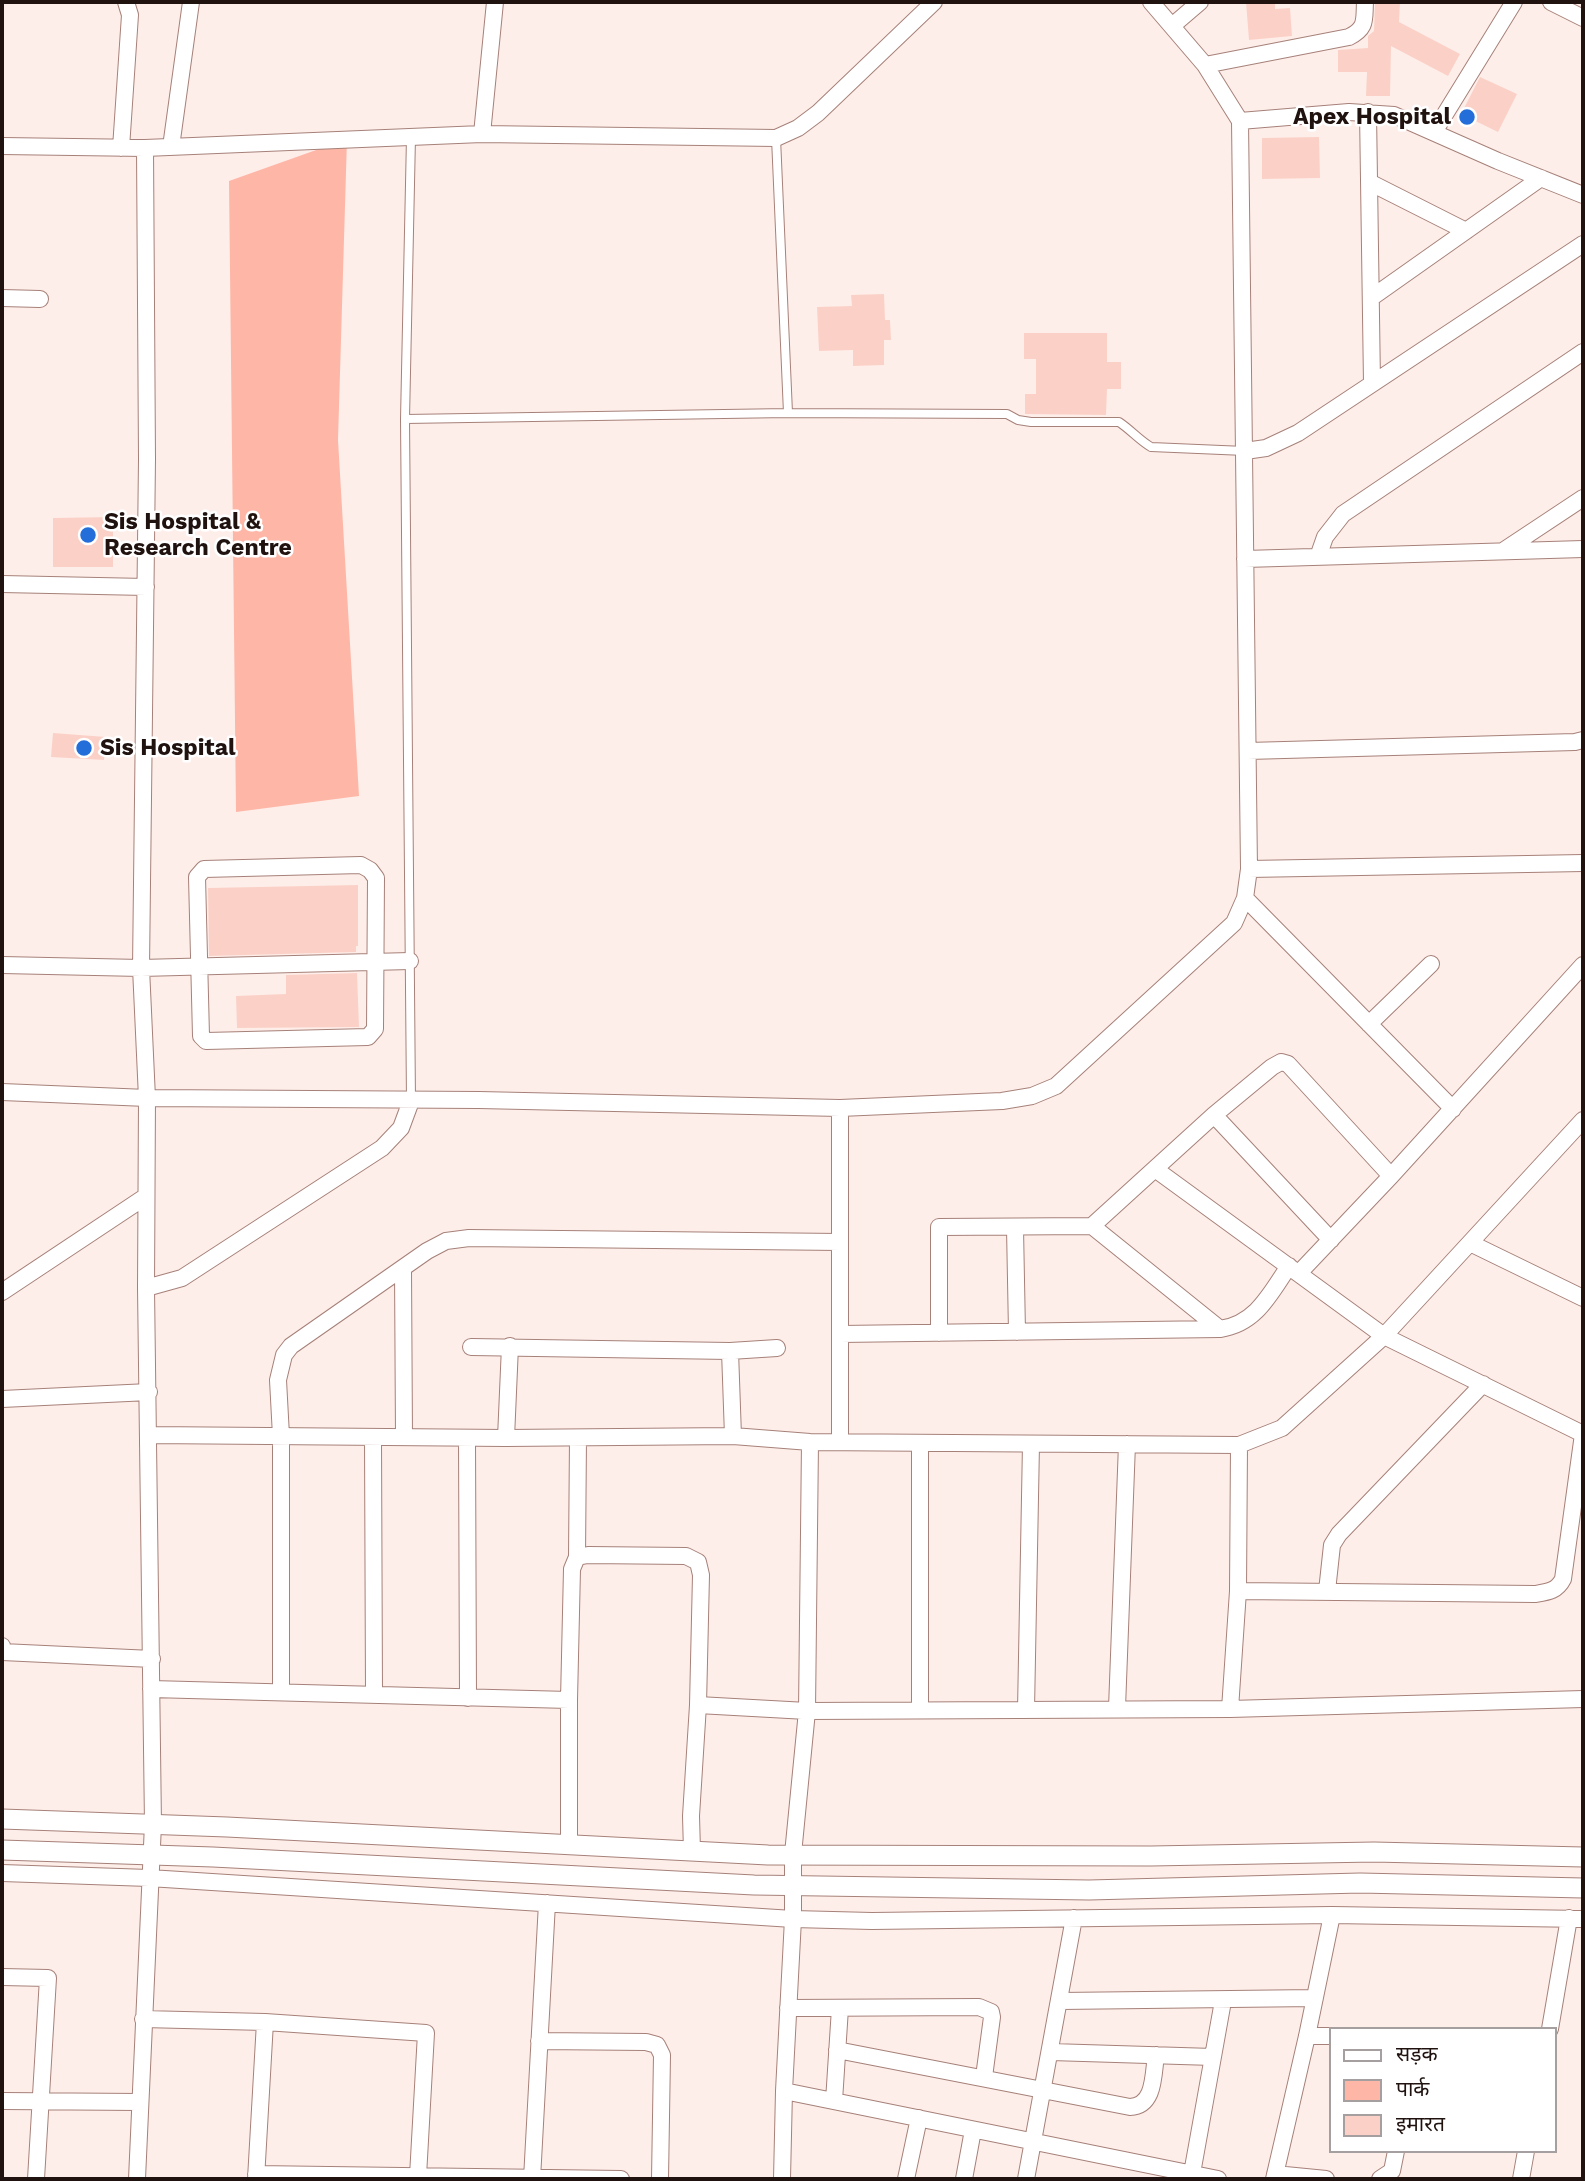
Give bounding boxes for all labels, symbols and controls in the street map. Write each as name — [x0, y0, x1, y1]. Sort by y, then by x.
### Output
place label: Apex Hospital — [1293, 103, 1451, 131]
marker: Apex Hospital — [1457, 107, 1477, 127]
place label: Sis Hospital & Research Centre — [104, 508, 292, 562]
marker: Sis Hospital & Research Centre — [78, 525, 98, 545]
place label: Sis Hospital — [100, 734, 236, 762]
marker: Sis Hospital — [74, 738, 94, 758]
legend — [1330, 2027, 1557, 2153]
text: सड़क — [1396, 2041, 1438, 2066]
text: पार्क — [1396, 2076, 1430, 2101]
text: इमारत — [1396, 2111, 1445, 2136]

